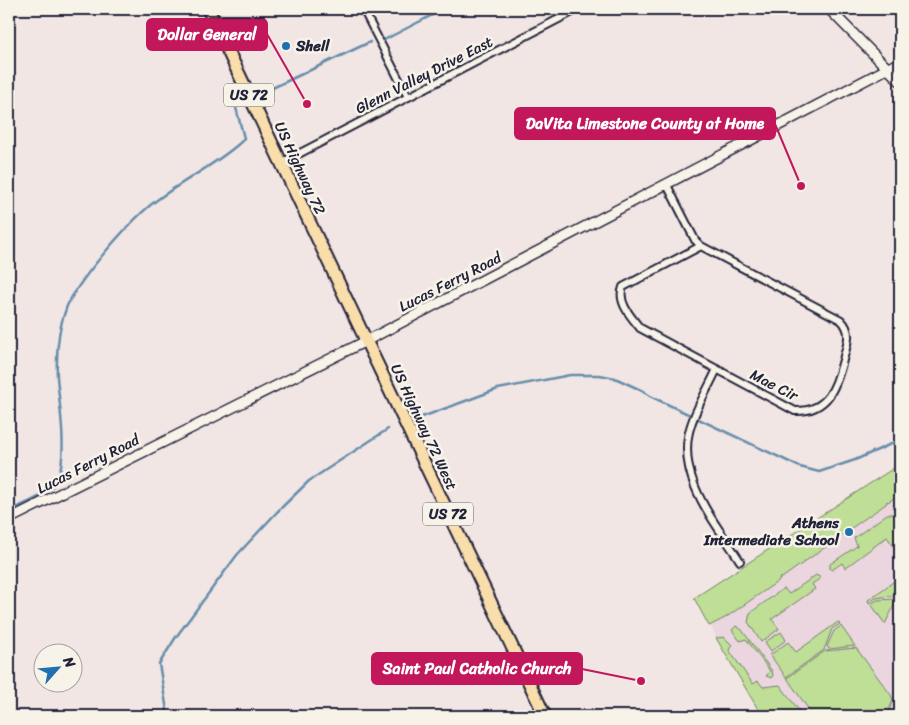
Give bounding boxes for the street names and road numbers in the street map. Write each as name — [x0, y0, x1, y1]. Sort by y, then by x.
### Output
street label: Glenn Valley Drive East — [351, 29, 498, 121]
road number: US 72 — [224, 84, 274, 106]
street label: US Highway 72 — [267, 117, 333, 219]
street label: Lucas Ferry Road — [394, 244, 507, 319]
street label: US Highway 72 West — [383, 359, 465, 495]
street label: Mae Cir — [745, 362, 803, 409]
street label: Lucas Ferry Road — [32, 426, 145, 501]
road number: US 72 — [423, 502, 473, 526]

